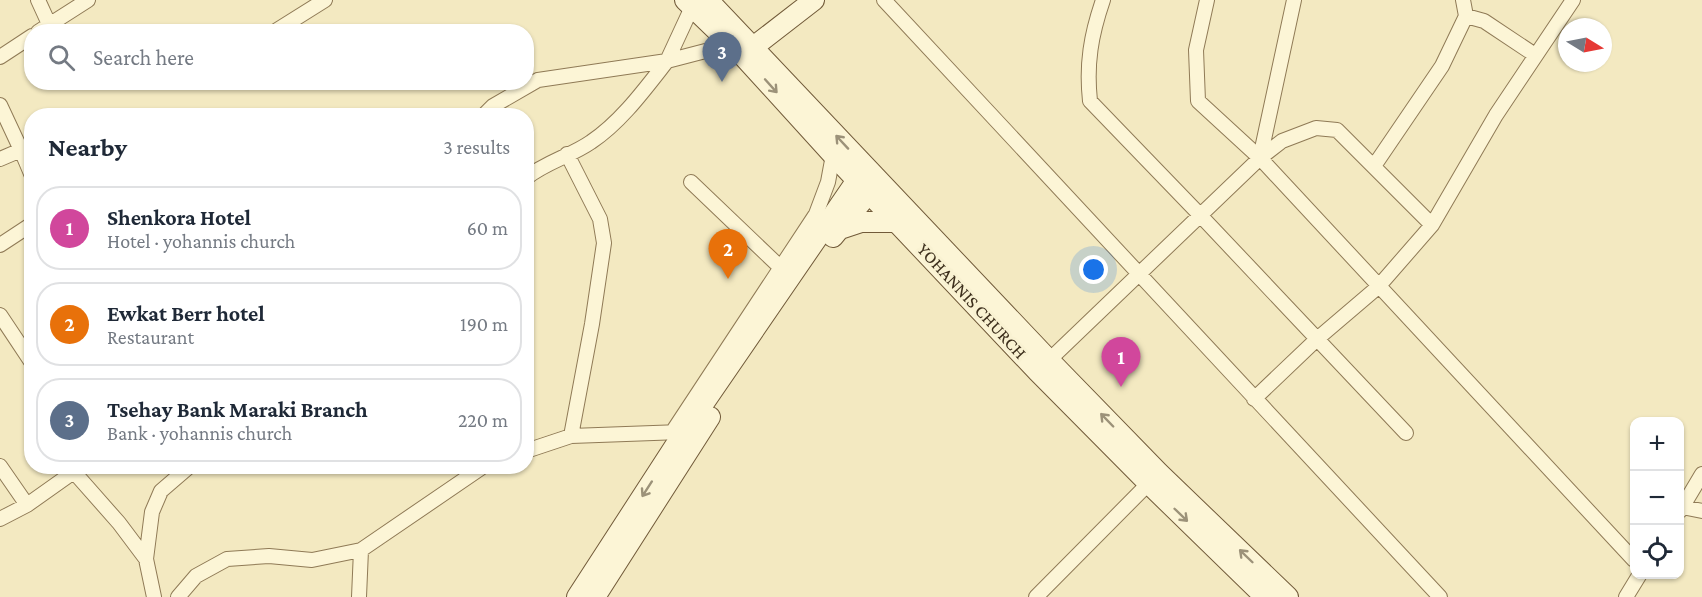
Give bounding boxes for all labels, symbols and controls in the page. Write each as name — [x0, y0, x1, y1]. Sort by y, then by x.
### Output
north arrow — [1558, 18, 1612, 72]
search box — [24, 24, 534, 90]
pin: 3 — [702, 32, 742, 82]
icon: search — [45, 41, 78, 74]
text: Search here — [93, 45, 194, 70]
one-way arrow — [763, 79, 778, 94]
text: Nearby — [48, 133, 127, 162]
one-way arrow — [835, 135, 849, 150]
text: 3 results — [443, 136, 510, 158]
text: Shenkora Hotel — [107, 205, 251, 230]
text: 1 — [66, 217, 73, 239]
text: 60 m — [467, 217, 508, 239]
text: Hotel · yohannis church — [107, 230, 295, 252]
pin: 2 — [708, 230, 748, 279]
street label: YOHANNIS CHURCH — [913, 239, 1031, 363]
your location — [1079, 255, 1108, 284]
text: Ewkat Berr hotel — [107, 301, 265, 326]
text: 2 — [64, 313, 75, 335]
text: 190 m — [460, 313, 508, 335]
text: Restaurant — [107, 326, 194, 348]
pin: 1 — [1102, 338, 1140, 387]
text: Tsehay Bank Maraki Branch — [107, 397, 368, 422]
text: 3 — [65, 409, 74, 431]
text: 220 m — [458, 409, 508, 431]
one-way arrow — [1100, 412, 1115, 427]
map controls — [1630, 417, 1684, 579]
button: + — [1630, 417, 1684, 471]
text: Bank · yohannis church — [107, 422, 292, 444]
button: − — [1630, 471, 1684, 525]
one-way arrow — [641, 480, 653, 497]
one-way arrow — [1174, 508, 1189, 523]
button: locate — [1630, 525, 1684, 579]
one-way arrow — [1239, 549, 1254, 564]

